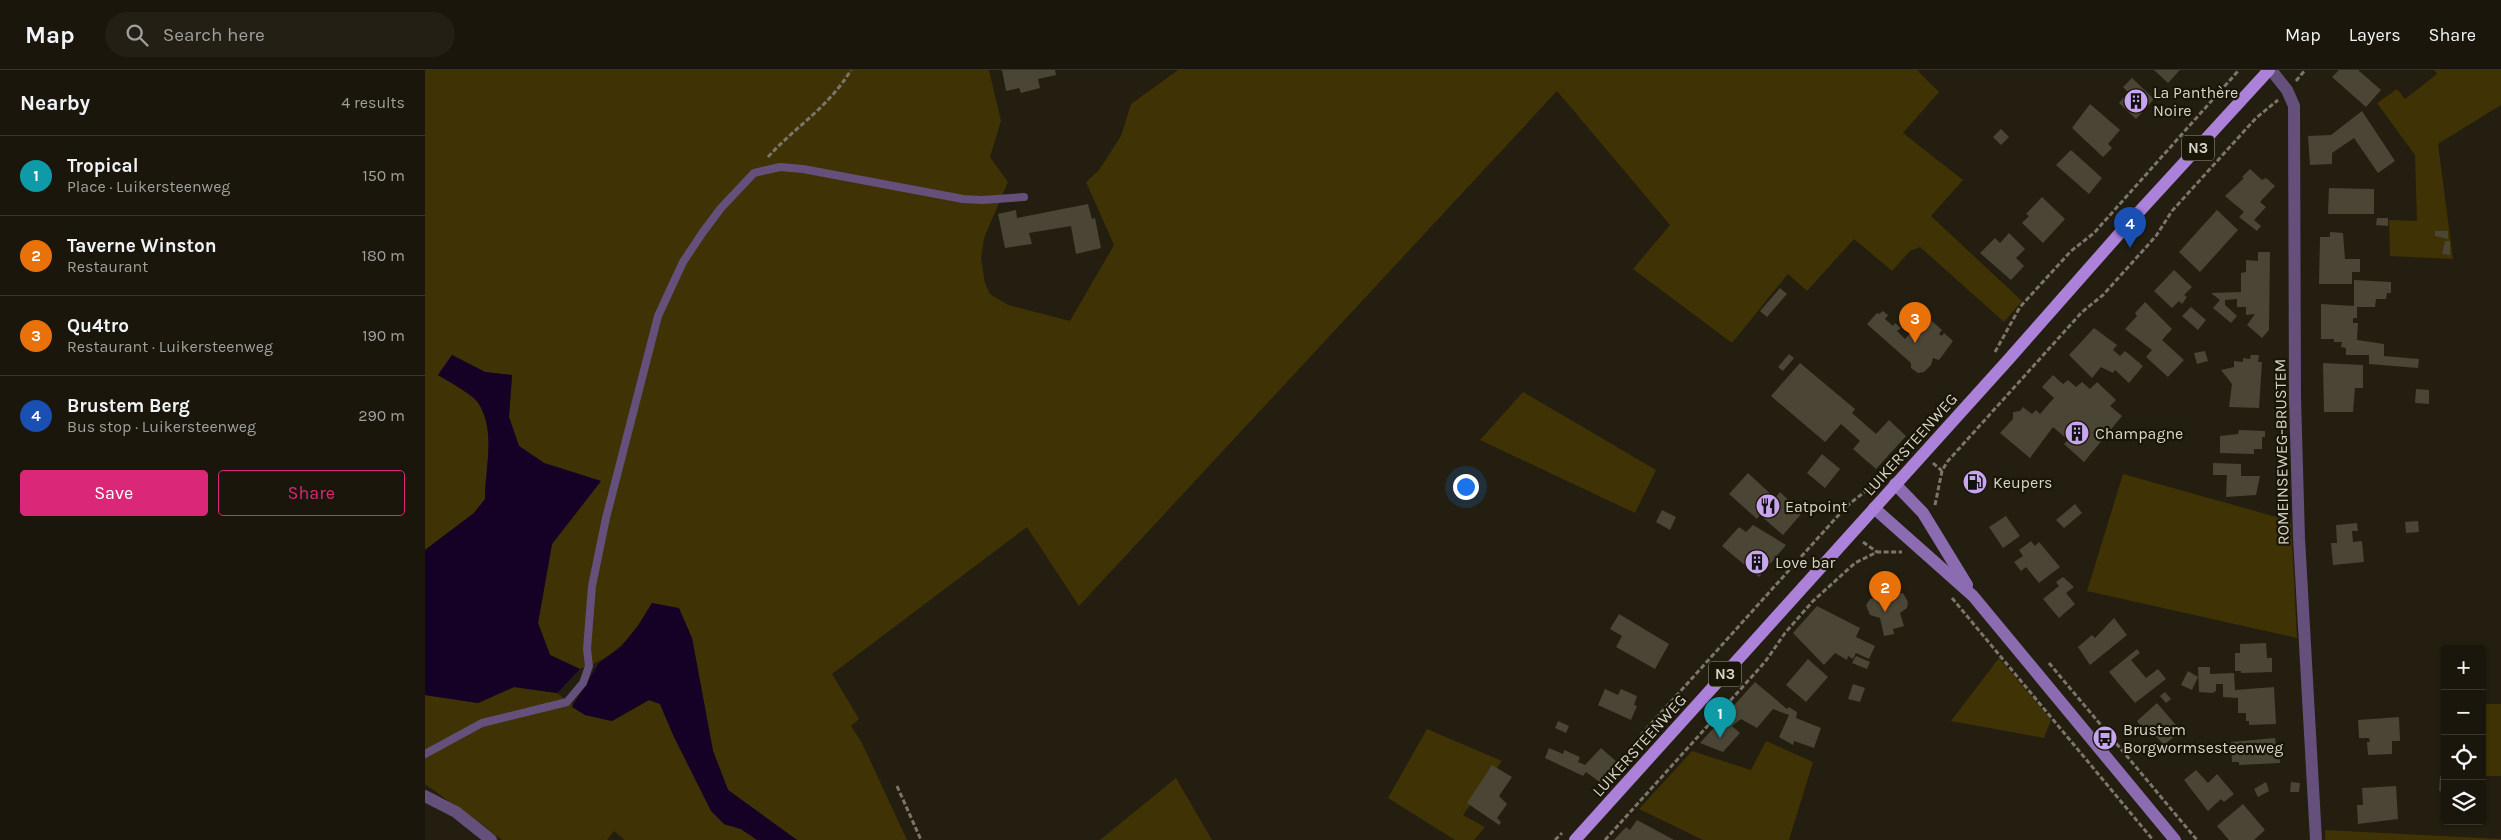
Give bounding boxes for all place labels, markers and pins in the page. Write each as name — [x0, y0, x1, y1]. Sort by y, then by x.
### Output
place label: La Panthère Noire — [2153, 83, 2238, 120]
building icon: La Panthère Noire — [2123, 88, 2149, 114]
pin: 4 — [2114, 207, 2146, 248]
pin: 3 — [1899, 302, 1931, 343]
building icon: Champagne — [2064, 420, 2090, 446]
place label: Champagne — [2095, 424, 2183, 443]
fuel station icon: Keupers — [1962, 469, 1988, 495]
place label: Keupers — [1993, 473, 2052, 492]
restaurant icon: Eatpoint — [1755, 493, 1781, 519]
place label: Eatpoint — [1785, 497, 1847, 516]
building icon: Love bar — [1744, 549, 1770, 575]
place label: Love bar — [1775, 553, 1836, 572]
pin: 2 — [1869, 571, 1901, 612]
pin: 1 — [1704, 697, 1736, 738]
place label: Brustem Borgwormsesteenweg — [2123, 720, 2283, 757]
bus stop icon: Brustem Borgwormsesteenweg — [2092, 725, 2118, 751]

